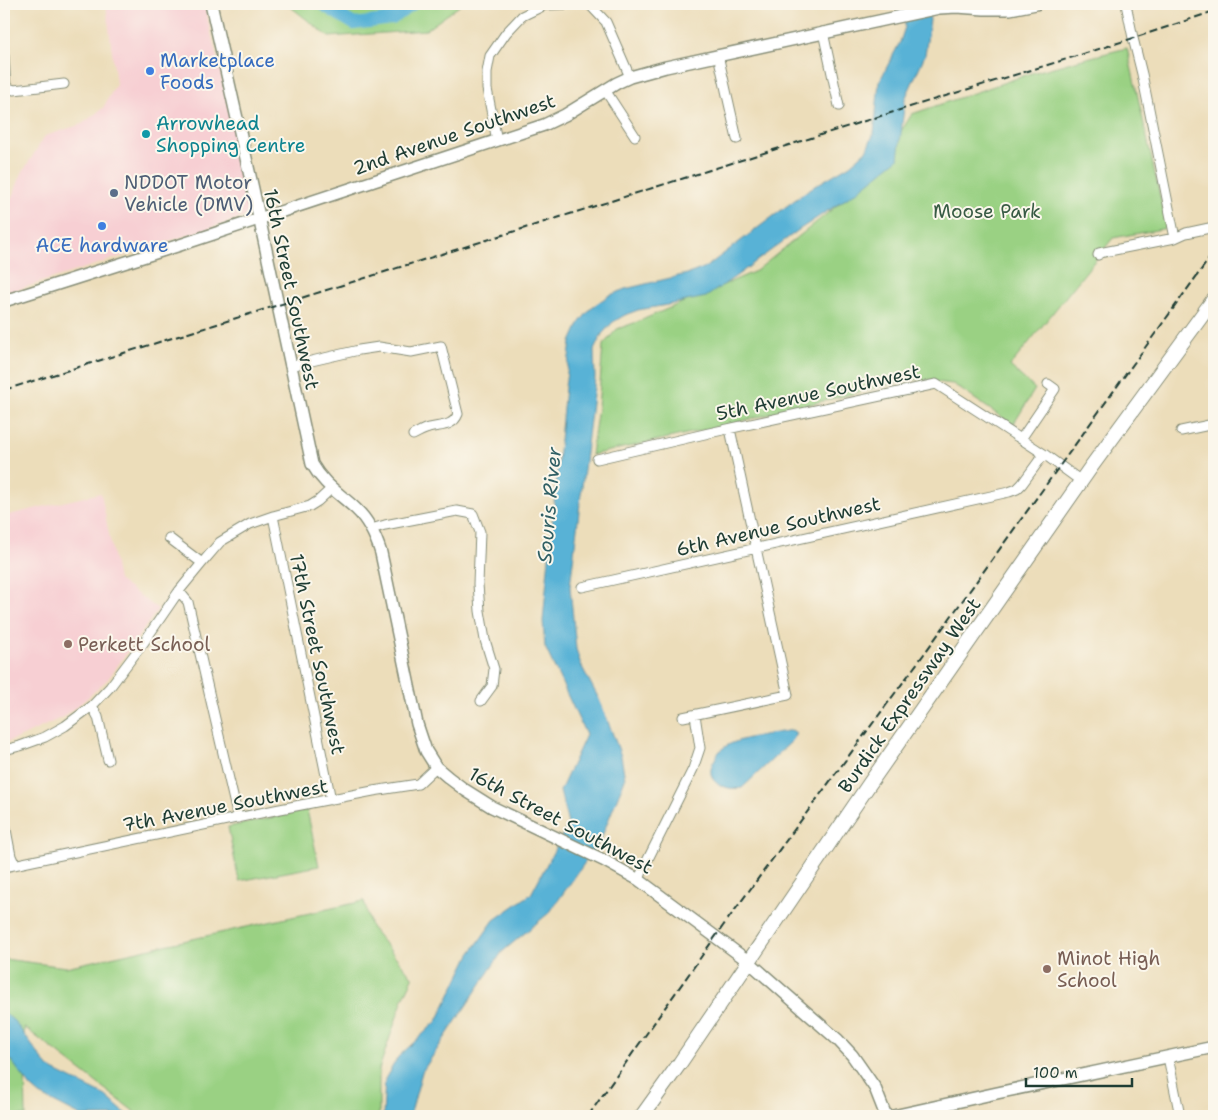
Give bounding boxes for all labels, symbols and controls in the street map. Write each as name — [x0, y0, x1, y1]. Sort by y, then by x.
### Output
place label: Marketplace Foods — [160, 48, 275, 95]
marker: Marketplace Foods — [144, 65, 156, 77]
street label: 2nd Avenue Southwest — [350, 88, 559, 181]
place label: Arrowhead Shopping Centre — [156, 111, 306, 158]
marker: Arrowhead Shopping Centre — [140, 128, 152, 140]
place label: NDDOT Motor Vehicle (DMV) — [124, 170, 253, 217]
street label: 16th Street Southwest — [258, 186, 325, 392]
marker: NDDOT Motor Vehicle (DMV) — [108, 187, 120, 199]
park label: Moose Park — [933, 199, 1041, 224]
marker: ACE hardware — [96, 220, 108, 232]
place label: ACE hardware — [35, 233, 169, 258]
street label: 5th Avenue Southwest — [714, 359, 922, 426]
water label: Souris River — [531, 445, 567, 564]
street label: 6th Avenue Southwest — [673, 491, 883, 562]
street label: 17th Street Southwest — [284, 551, 351, 757]
street label: Burdick Expressway West — [832, 593, 986, 798]
place label: Perkett School — [78, 632, 210, 657]
marker: Perkett School — [62, 638, 74, 650]
street label: 16th Street Southwest — [464, 761, 657, 880]
street label: 7th Avenue Southwest — [120, 773, 330, 838]
place label: Minot High School — [1057, 946, 1160, 993]
marker: Minot High School — [1041, 963, 1053, 975]
scale bar — [1026, 1055, 1132, 1087]
text: 100 m — [1033, 1063, 1078, 1083]

